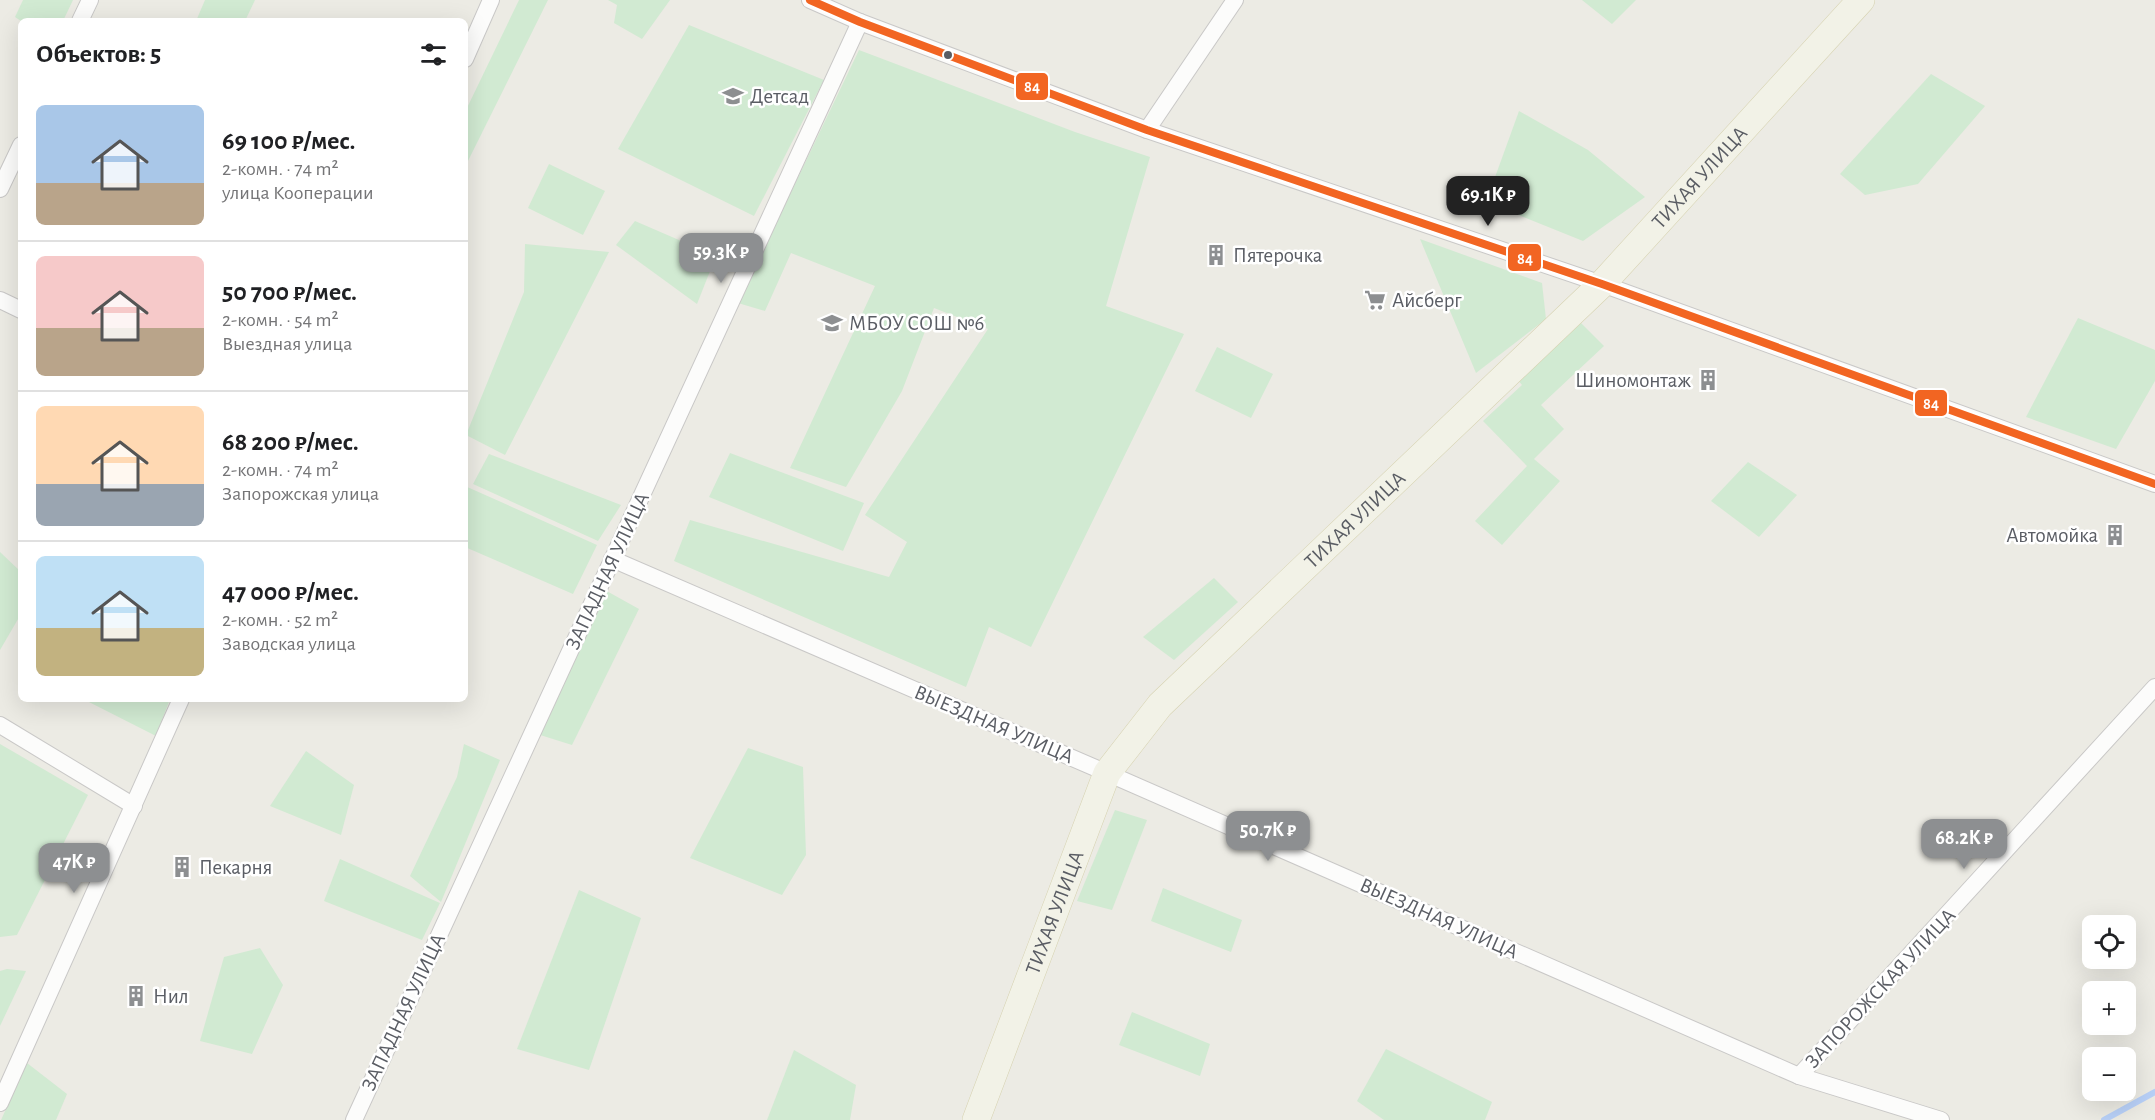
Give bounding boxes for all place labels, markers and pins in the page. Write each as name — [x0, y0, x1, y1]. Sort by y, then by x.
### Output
unlabelled marker — [942, 49, 954, 61]
school or university icon: Детсад — [721, 84, 745, 108]
place label: Детсад — [750, 86, 809, 107]
pin: 69.1K ₽ — [1433, 176, 1543, 227]
pin: 59.3K ₽ — [666, 233, 776, 284]
building icon: Пятерочка — [1204, 243, 1228, 267]
place label: Пятерочка — [1233, 245, 1323, 266]
supermarket icon: Айсберг — [1363, 288, 1387, 312]
place label: Айсберг — [1392, 290, 1462, 311]
school or university icon: МБОУ СОШ №6 — [820, 311, 844, 335]
place label: МБОУ СОШ №6 — [849, 313, 984, 334]
building icon: Шиномонтаж — [1696, 368, 1720, 392]
place label: Шиномонтаж — [1575, 370, 1691, 391]
building icon: Автомойка — [2103, 523, 2127, 547]
place label: Автомойка — [2006, 525, 2098, 546]
pin: 50.7K ₽ — [1213, 811, 1323, 862]
pin: 68.2K ₽ — [1909, 819, 2019, 870]
pin: 47K ₽ — [32, 843, 116, 894]
building icon: Пекарня — [170, 855, 194, 879]
place label: Пекарня — [199, 857, 272, 878]
building icon: Нил — [124, 984, 148, 1008]
place label: Нил — [153, 986, 189, 1007]

